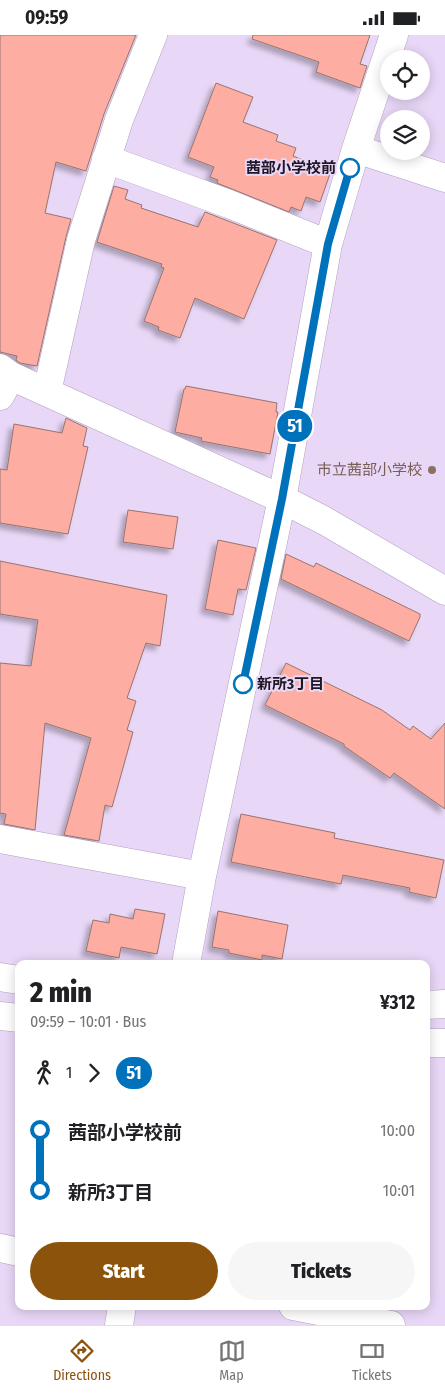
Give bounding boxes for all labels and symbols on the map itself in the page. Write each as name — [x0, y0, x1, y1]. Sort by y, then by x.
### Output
marker: 茜部小学校前 — [340, 158, 360, 178]
place label: 茜部小学校前 — [246, 159, 336, 177]
line badge: 51 — [272, 410, 318, 442]
place label: 市立茜部小学校 — [317, 461, 422, 479]
marker: 市立茜部小学校 — [426, 464, 438, 476]
marker: 新所3丁目 — [233, 674, 253, 694]
place label: 新所3丁目 — [257, 675, 324, 693]

